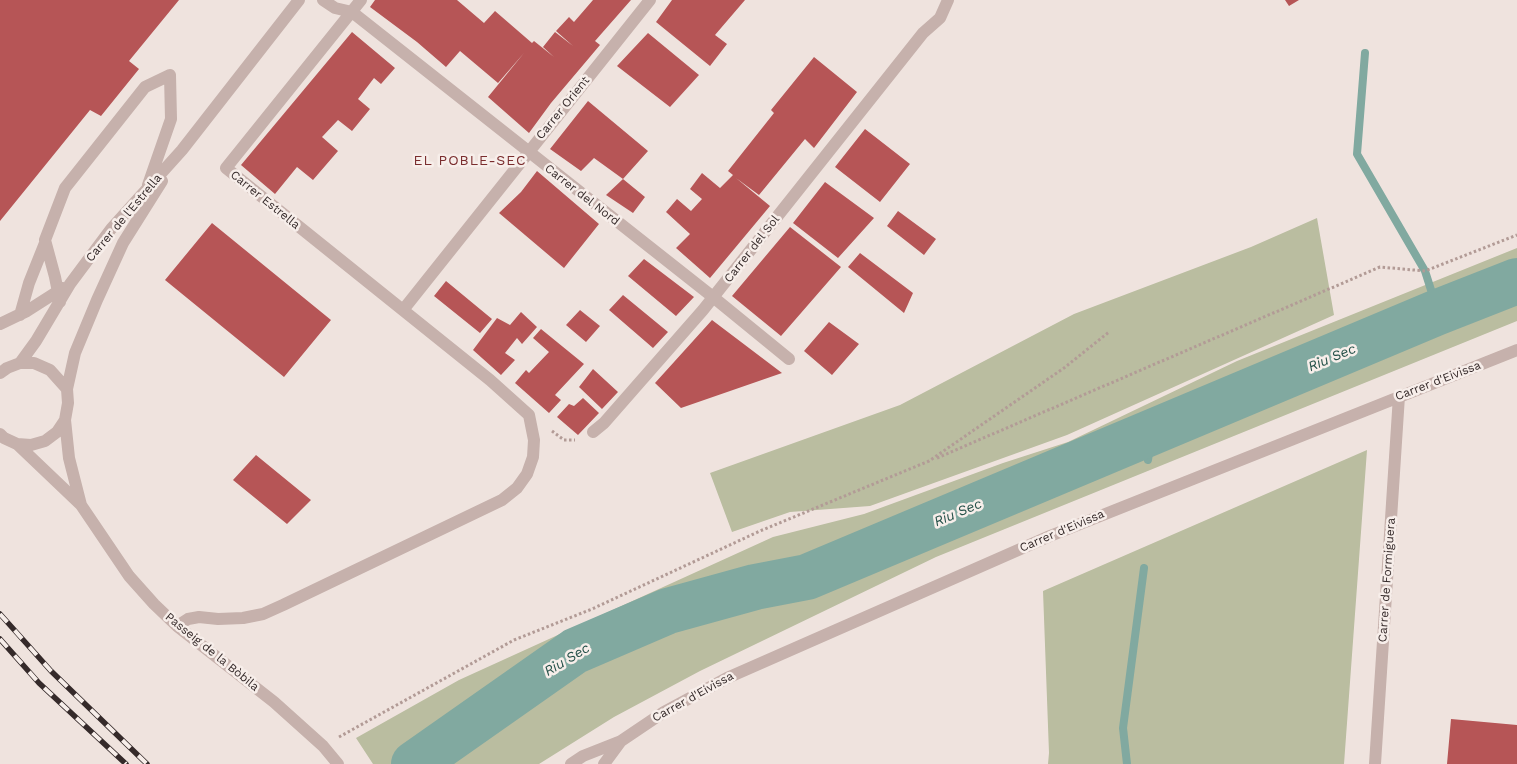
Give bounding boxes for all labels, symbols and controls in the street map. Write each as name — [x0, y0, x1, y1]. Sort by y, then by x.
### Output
street label: Carrer Orient — [533, 74, 593, 142]
district label: EL POBLE-SEC — [412, 153, 528, 169]
street label: Carrer del Nord — [542, 161, 622, 229]
street label: Carrer Estrella — [227, 168, 303, 232]
street label: Carrer de l'Estrella — [83, 171, 165, 265]
street label: Carrer del Sol — [721, 213, 783, 285]
water label: Riu Sec — [1306, 341, 1358, 375]
street label: Carrer d'Eivissa — [1393, 358, 1483, 404]
water label: Riu Sec — [932, 496, 984, 530]
street label: Carrer d'Eivissa — [1017, 507, 1107, 555]
street label: Carrer de Formiguera — [1375, 517, 1399, 643]
street label: Passeig de la Bòbila — [162, 610, 262, 694]
water label: Riu Sec — [541, 640, 593, 680]
street label: Carrer d'Eivissa — [650, 669, 736, 725]

